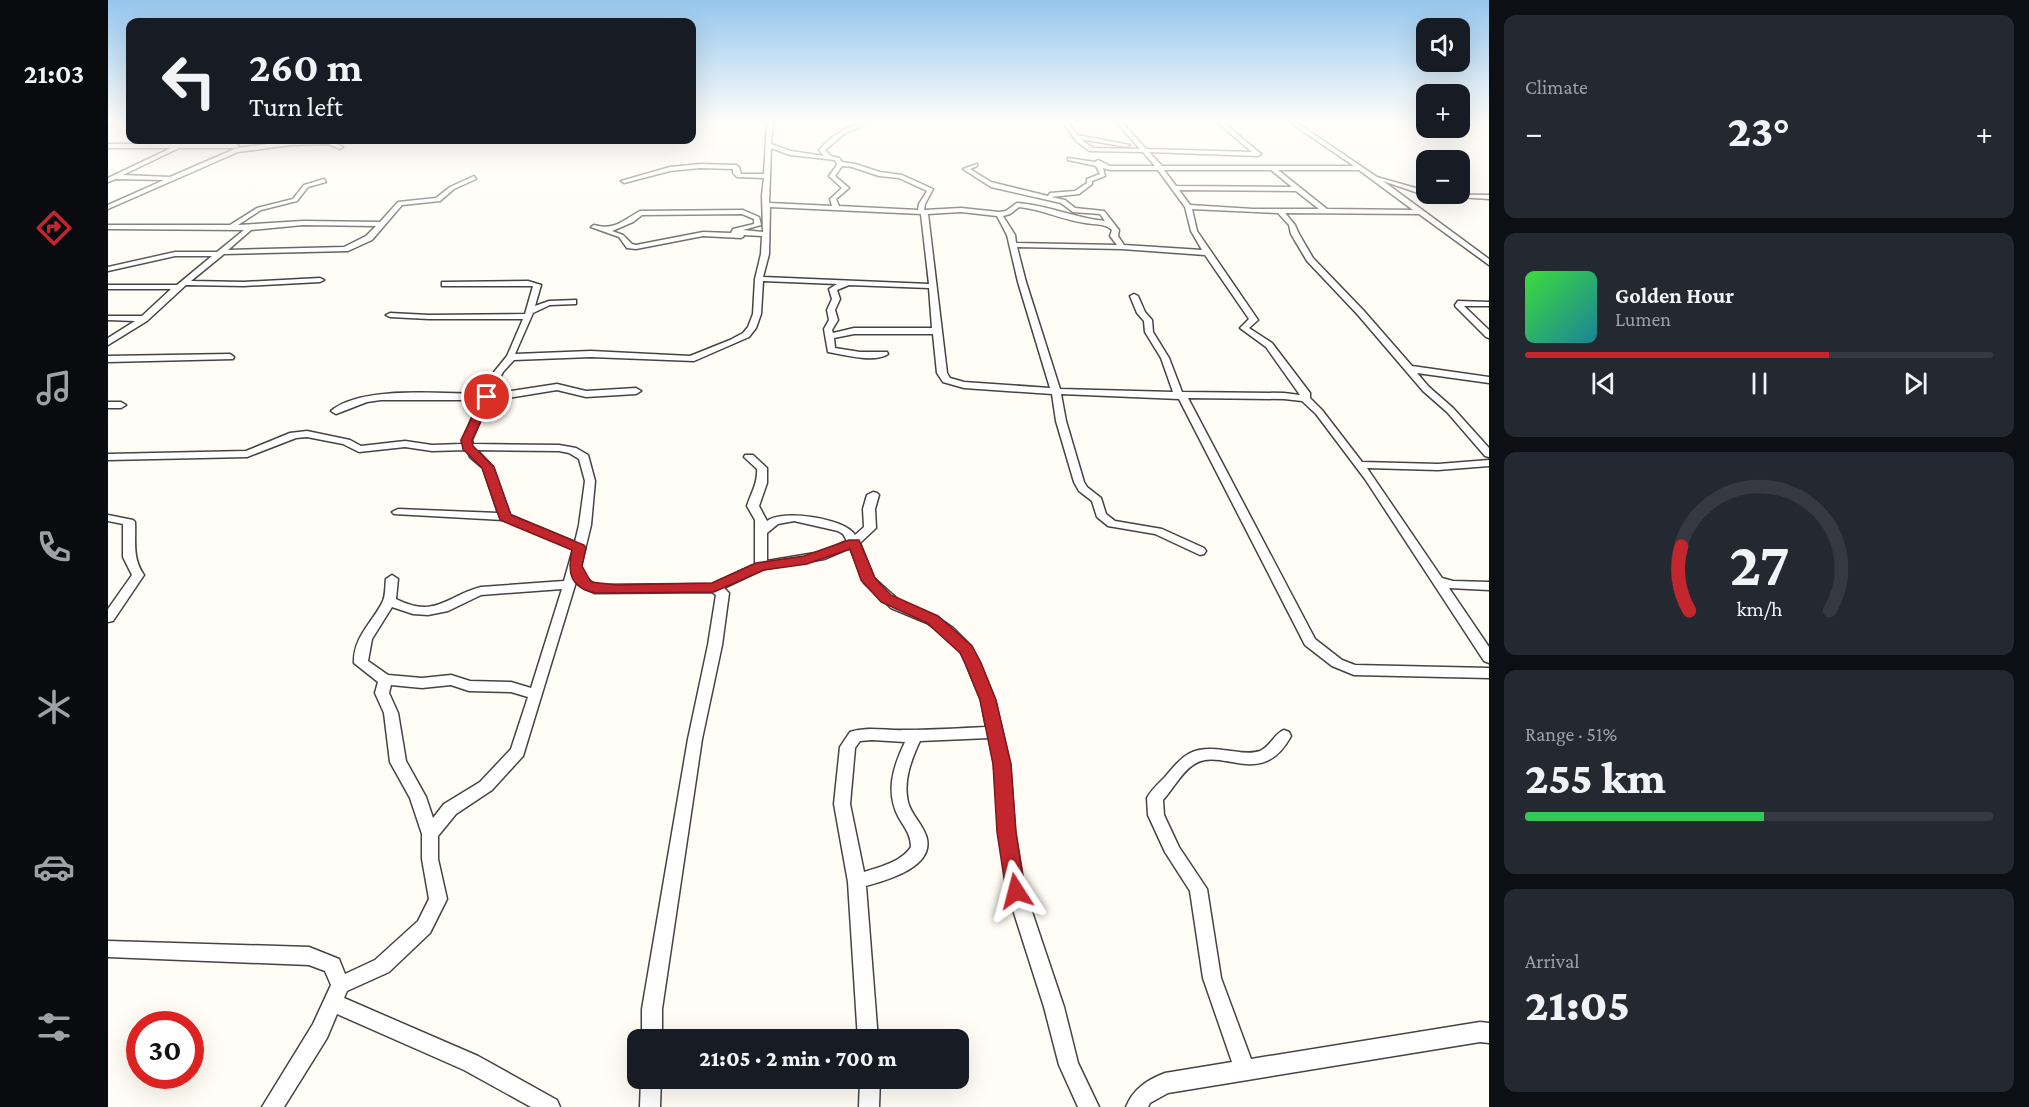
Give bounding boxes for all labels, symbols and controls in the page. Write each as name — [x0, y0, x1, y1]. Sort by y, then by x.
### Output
map controls — [1416, 18, 1470, 204]
button: sound — [1416, 18, 1470, 72]
icon: left — [150, 42, 228, 120]
text: 260 m — [249, 43, 363, 90]
text: 21:03 — [24, 59, 84, 89]
text: Climate — [1525, 76, 1588, 98]
button: + — [1416, 84, 1470, 138]
text: Turn left — [249, 92, 343, 122]
text: 23° — [1728, 106, 1790, 156]
text: − — [1525, 114, 1542, 151]
text: + — [1976, 114, 1993, 151]
button: − — [1416, 150, 1470, 204]
icon: directions — [33, 207, 75, 249]
text: Golden Hour — [1615, 283, 1734, 308]
text: Lumen — [1615, 308, 1671, 330]
icon: music — [33, 367, 75, 409]
icon: previous — [1587, 367, 1620, 400]
icon: pause — [1743, 367, 1776, 400]
icon: next — [1899, 367, 1932, 400]
pin — [461, 371, 512, 422]
icon: arrive — [470, 380, 503, 413]
icon: phone — [33, 526, 75, 568]
text: 27 — [1729, 529, 1789, 598]
text: km/h — [1736, 597, 1783, 621]
icon: climate — [33, 686, 75, 728]
text: Range · 51% — [1525, 723, 1617, 745]
text: 255 km — [1525, 753, 1666, 803]
icon: car — [33, 846, 75, 888]
position arrow — [984, 859, 1048, 923]
text: Arrival — [1525, 950, 1579, 972]
text: 21:05 — [1525, 980, 1630, 1030]
icon: filters — [33, 1006, 75, 1048]
speed limit sign: 30 — [126, 1011, 204, 1089]
text: 21:05 · 2 min · 700 m — [699, 1046, 897, 1071]

